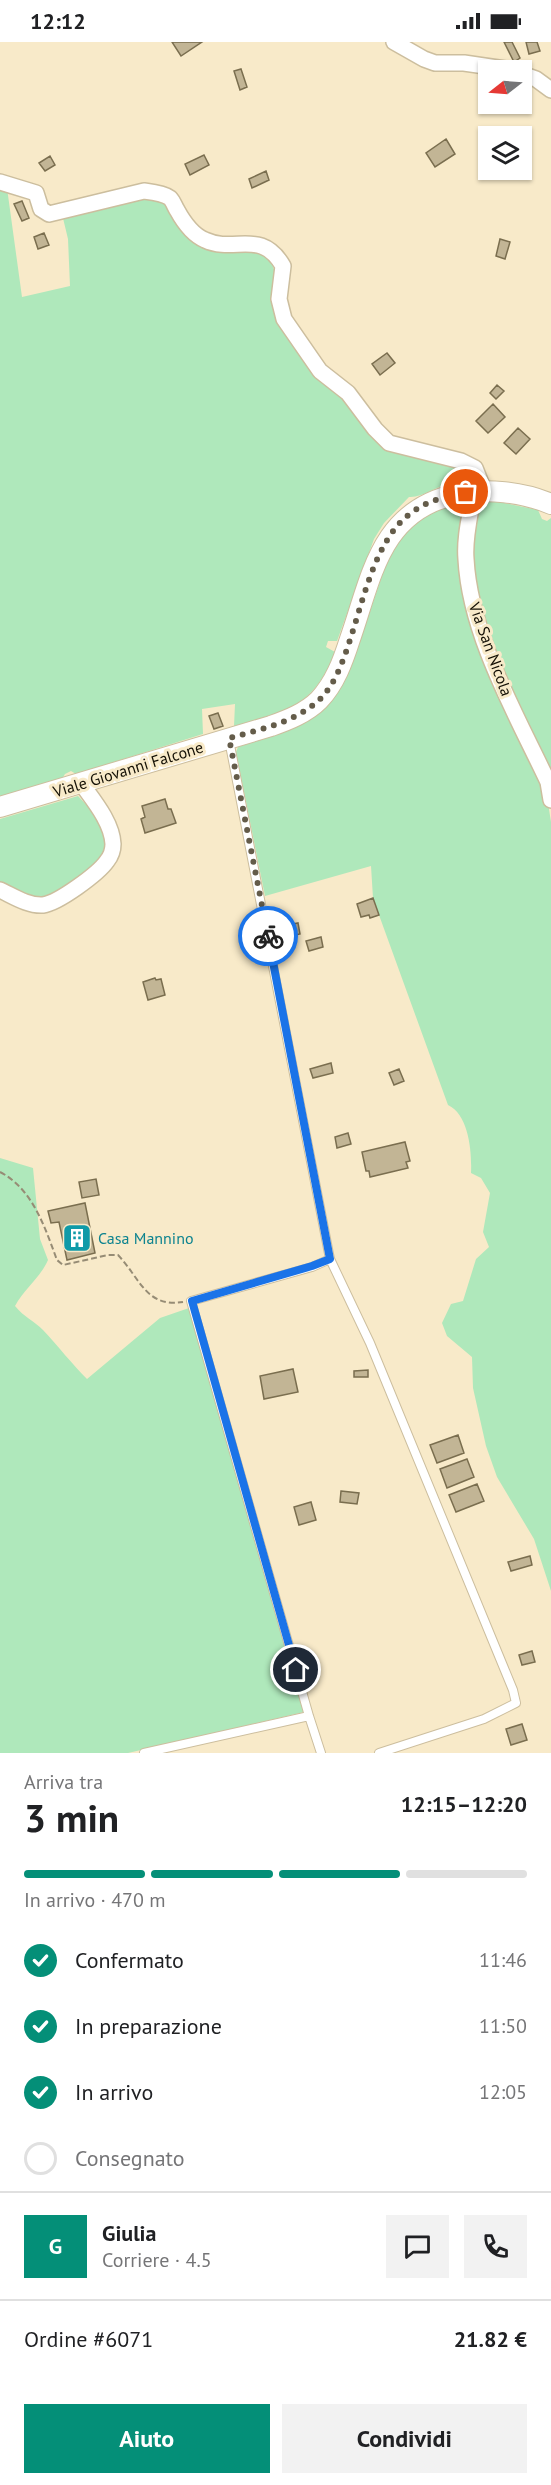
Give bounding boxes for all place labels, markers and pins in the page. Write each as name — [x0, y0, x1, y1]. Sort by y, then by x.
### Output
pin — [440, 466, 491, 517]
building icon: Casa Mannino — [61, 1222, 93, 1254]
place label: Casa Mannino — [98, 1228, 193, 1248]
pin — [270, 1644, 321, 1695]

